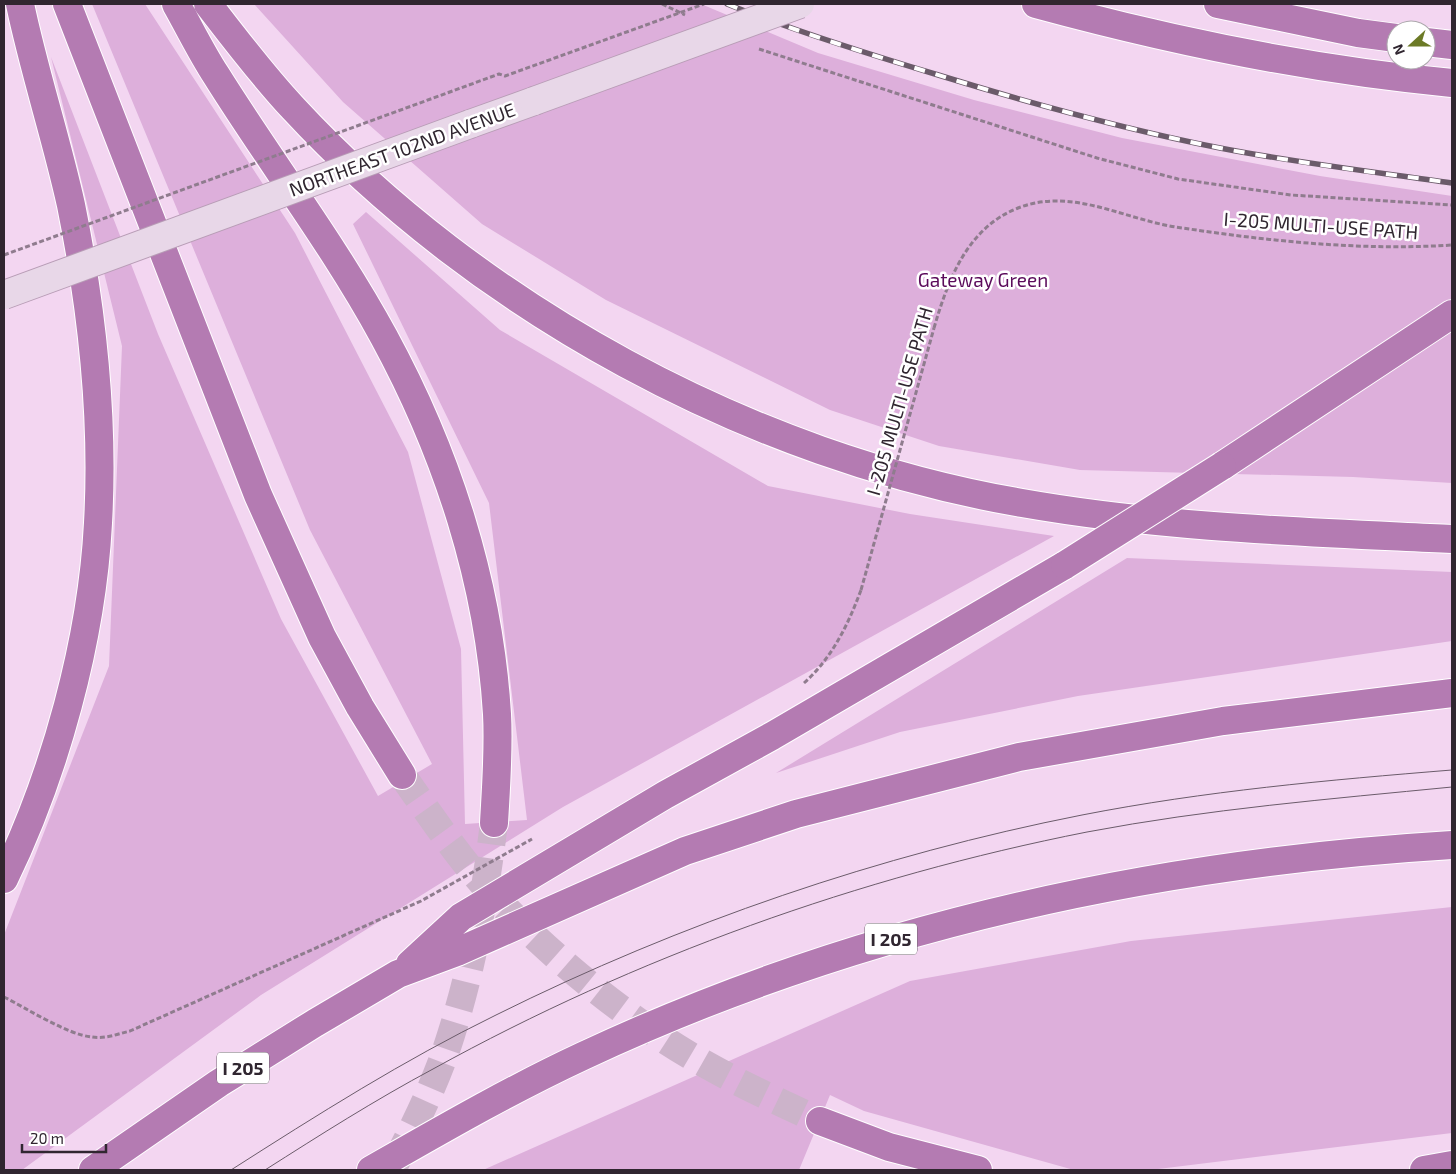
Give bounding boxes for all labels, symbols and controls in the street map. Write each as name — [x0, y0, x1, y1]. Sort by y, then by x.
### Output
north arrow — [1386, 20, 1436, 70]
text: N — [1389, 42, 1408, 58]
street label: NORTHEAST 102ND AVENUE — [286, 97, 518, 201]
street label: I-205 MULTI-USE PATH — [1223, 207, 1419, 243]
park label: Gateway Green — [918, 268, 1048, 291]
street label: I-205 MULTI-USE PATH — [861, 304, 937, 498]
road number: I 205 — [865, 924, 917, 954]
road number: I 205 — [217, 1052, 269, 1084]
scale bar — [22, 1122, 106, 1154]
text: 20 m — [30, 1129, 64, 1147]

